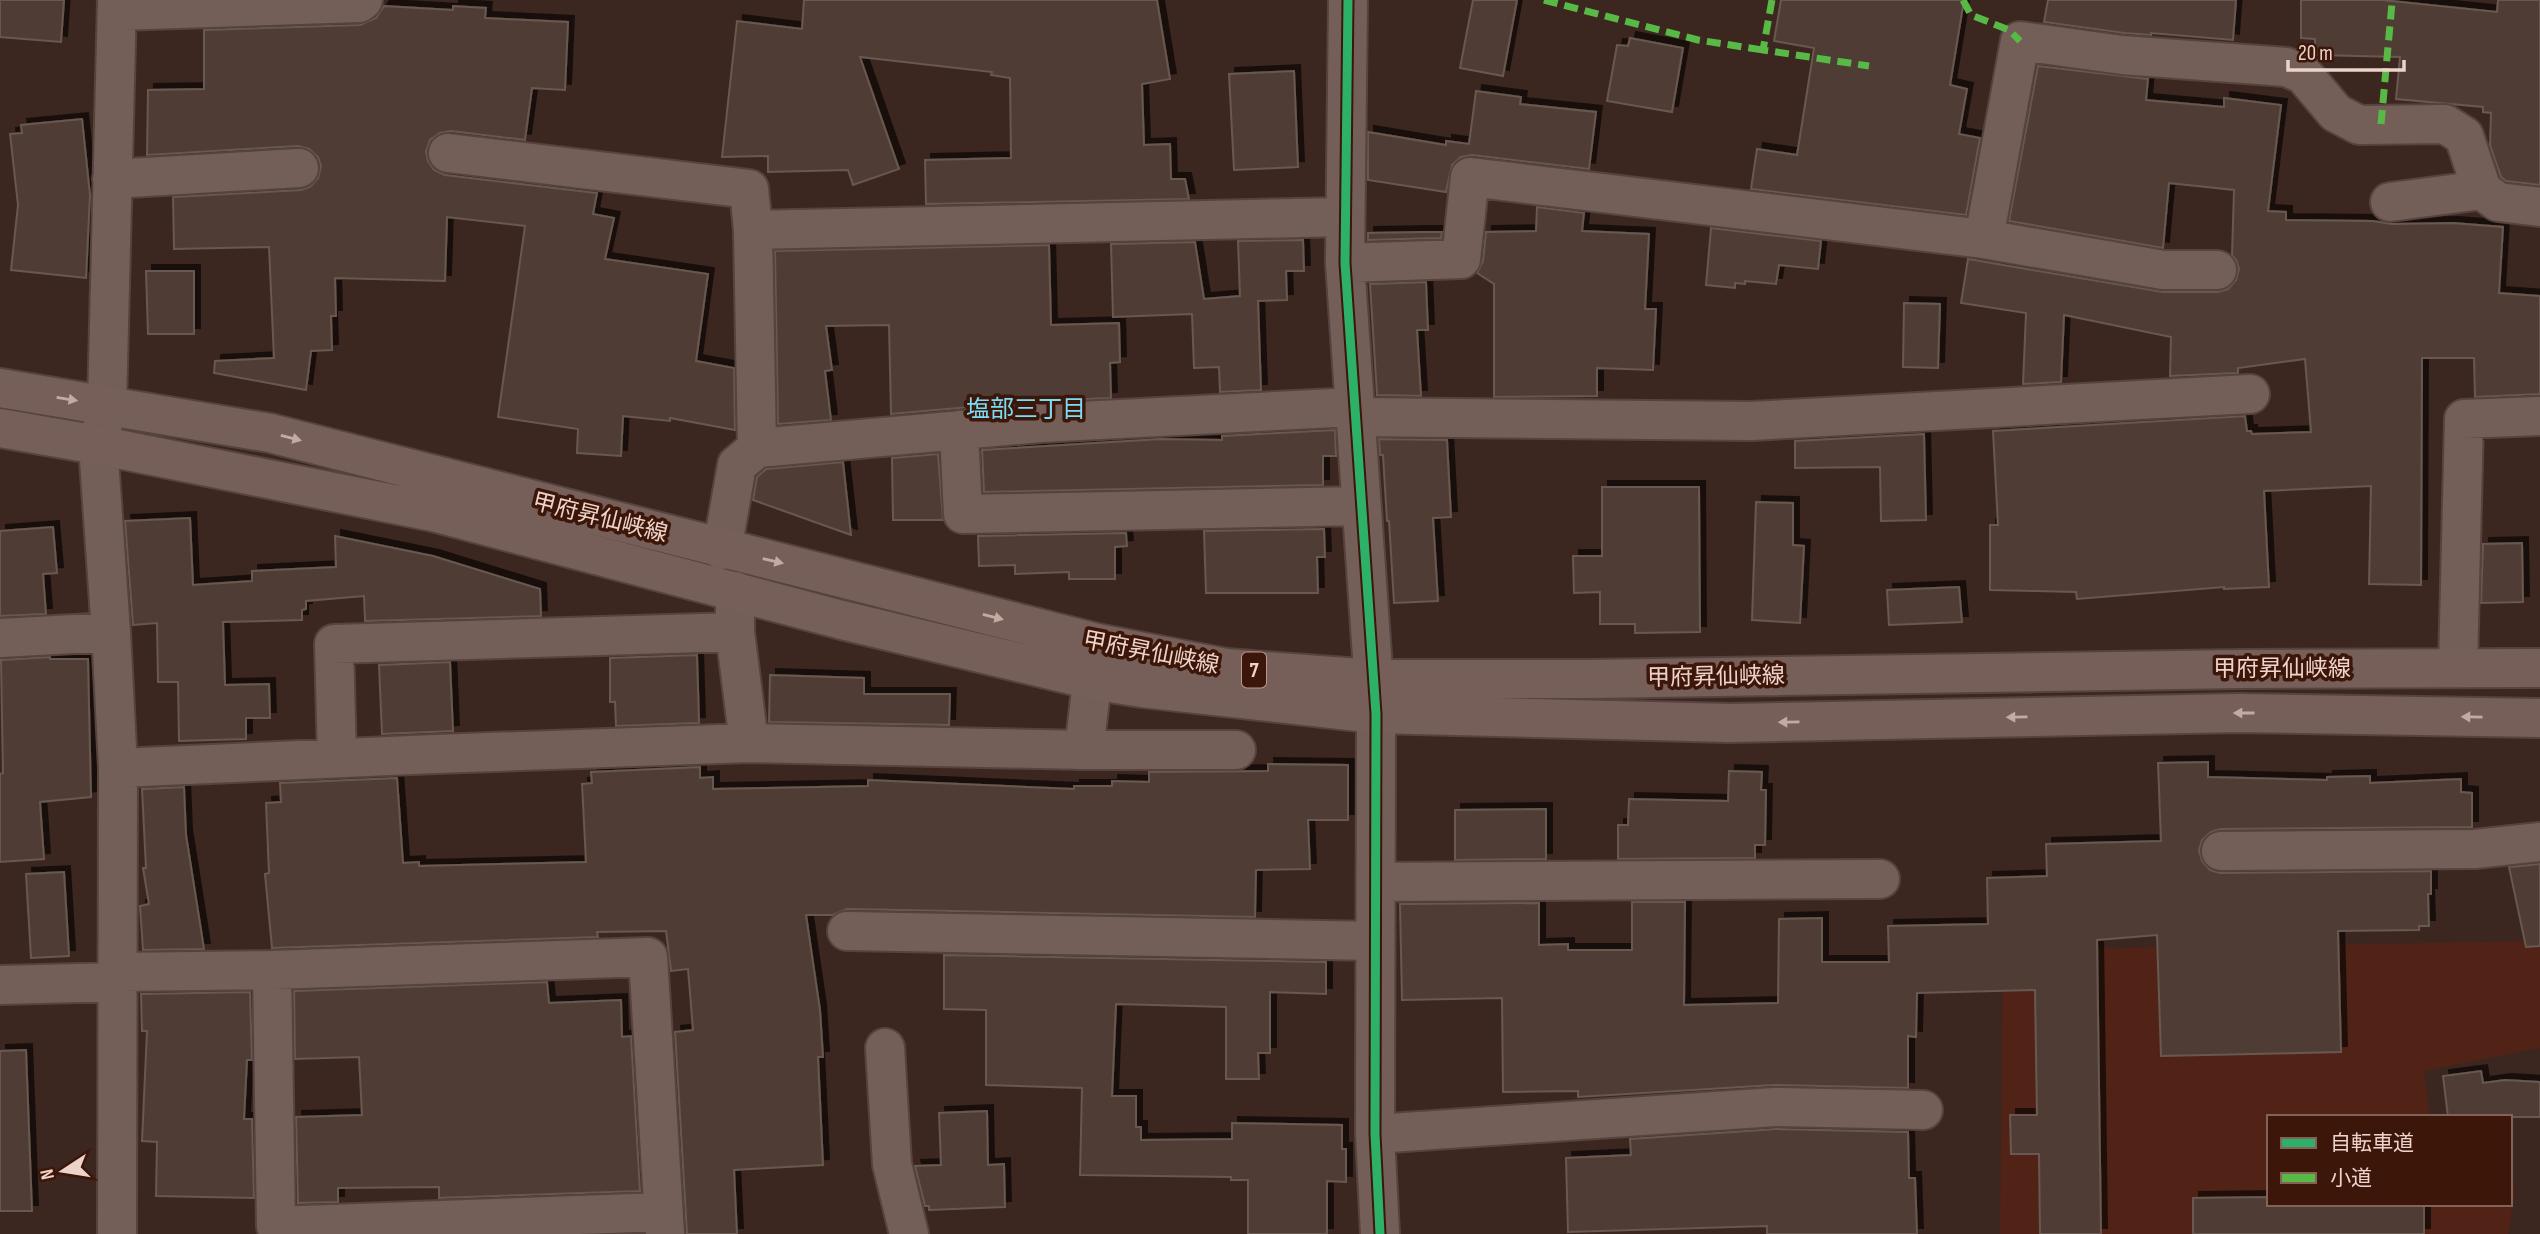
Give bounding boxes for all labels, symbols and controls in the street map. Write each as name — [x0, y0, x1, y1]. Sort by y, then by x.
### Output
scale bar — [2288, 28, 2404, 72]
text: 20 m — [2298, 41, 2333, 66]
one-way arrow — [56, 394, 78, 405]
district label: 塩部三丁目 — [966, 395, 1086, 424]
one-way arrow — [281, 434, 302, 444]
street label: 甲府昇仙峡線 — [530, 488, 670, 548]
one-way arrow — [762, 556, 784, 567]
one-way arrow — [982, 612, 1004, 623]
street label: 甲府昇仙峡線 — [1081, 626, 1221, 680]
road number: 7 — [1242, 652, 1266, 688]
street label: 甲府昇仙峡線 — [2213, 655, 2351, 683]
street label: 甲府昇仙峡線 — [1647, 662, 1785, 692]
one-way arrow — [2233, 707, 2255, 719]
one-way arrow — [2006, 711, 2028, 723]
one-way arrow — [2461, 711, 2483, 722]
one-way arrow — [1778, 716, 1800, 727]
legend — [2267, 1115, 2512, 1206]
text: 自転車道 — [2330, 1131, 2414, 1156]
north arrow — [28, 1136, 98, 1206]
text: 小道 — [2330, 1166, 2372, 1191]
text: N — [36, 1167, 60, 1182]

